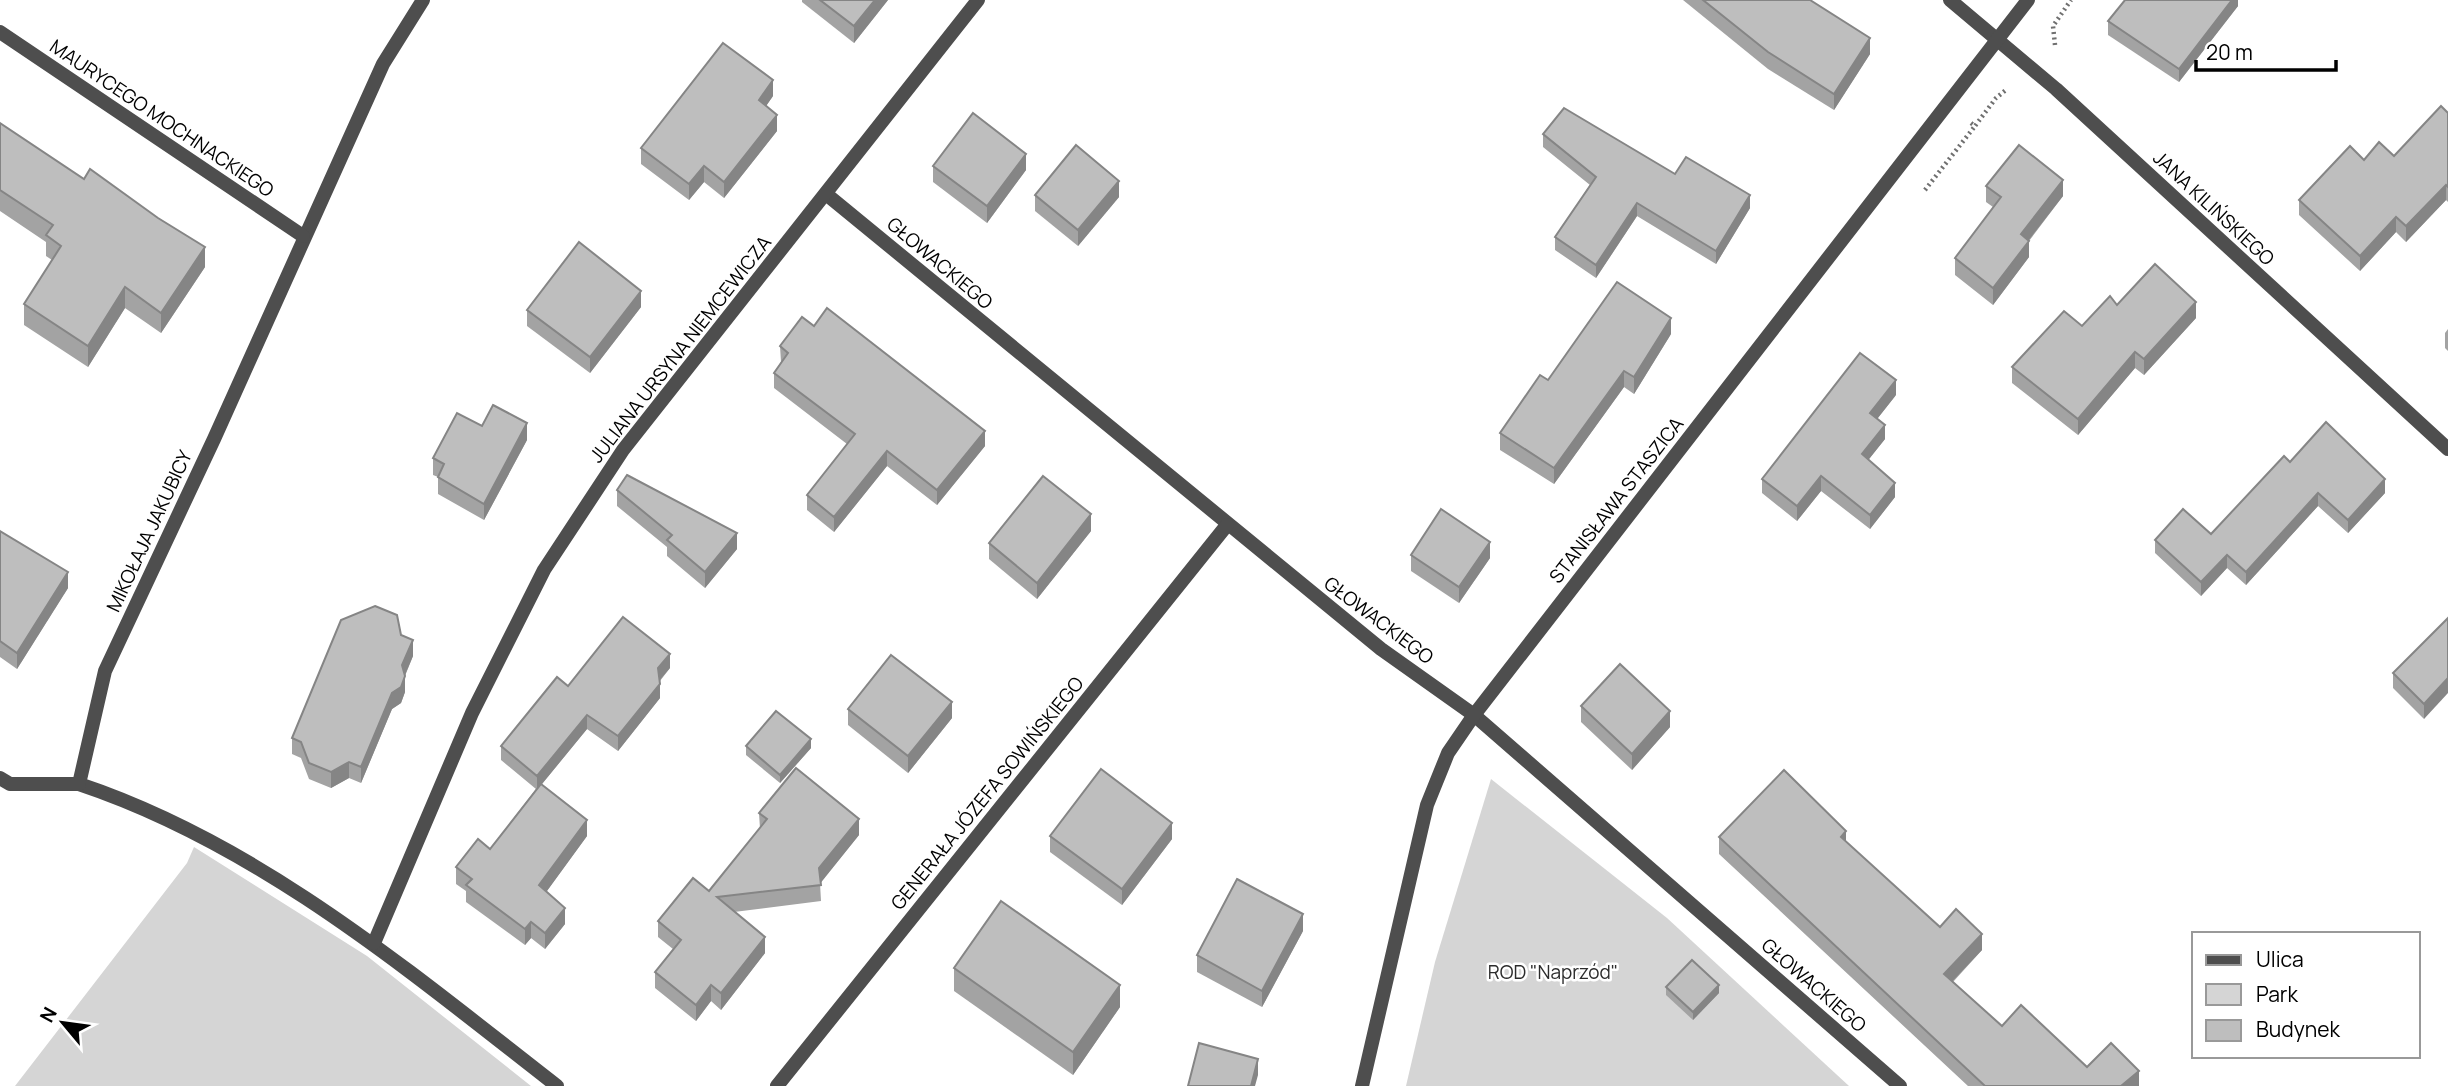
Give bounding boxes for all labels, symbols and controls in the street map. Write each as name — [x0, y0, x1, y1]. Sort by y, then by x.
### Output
scale bar — [2196, 28, 2336, 72]
street label: MAURYCEGO MOCHNACKIEGO — [45, 33, 279, 203]
text: 20 m — [2206, 38, 2253, 66]
street label: JANA KILIŃSKIEGO — [2148, 145, 2280, 271]
street label: GŁOWACKIEGO — [882, 211, 999, 315]
street label: JULIANA URSYNA NIEMCEWICZA — [583, 230, 777, 468]
street label: STANISŁAWA STASZICA — [1543, 412, 1689, 588]
street label: MIKOŁAJA JAKUBICY — [100, 446, 198, 616]
street label: GŁOWACKIEGO — [1319, 570, 1439, 670]
street label: GENERAŁA JÓZEFA SOWIŃSKIEGO — [885, 671, 1089, 915]
street label: GŁOWACKIEGO — [1756, 932, 1872, 1038]
legend — [2192, 932, 2420, 1058]
text: Ulica — [2256, 945, 2304, 973]
park label: ROD "Naprzód" — [1488, 959, 1618, 985]
text: Park — [2256, 980, 2298, 1008]
north arrow — [28, 988, 98, 1058]
text: N — [33, 1002, 63, 1027]
text: Budynek — [2256, 1015, 2341, 1043]

